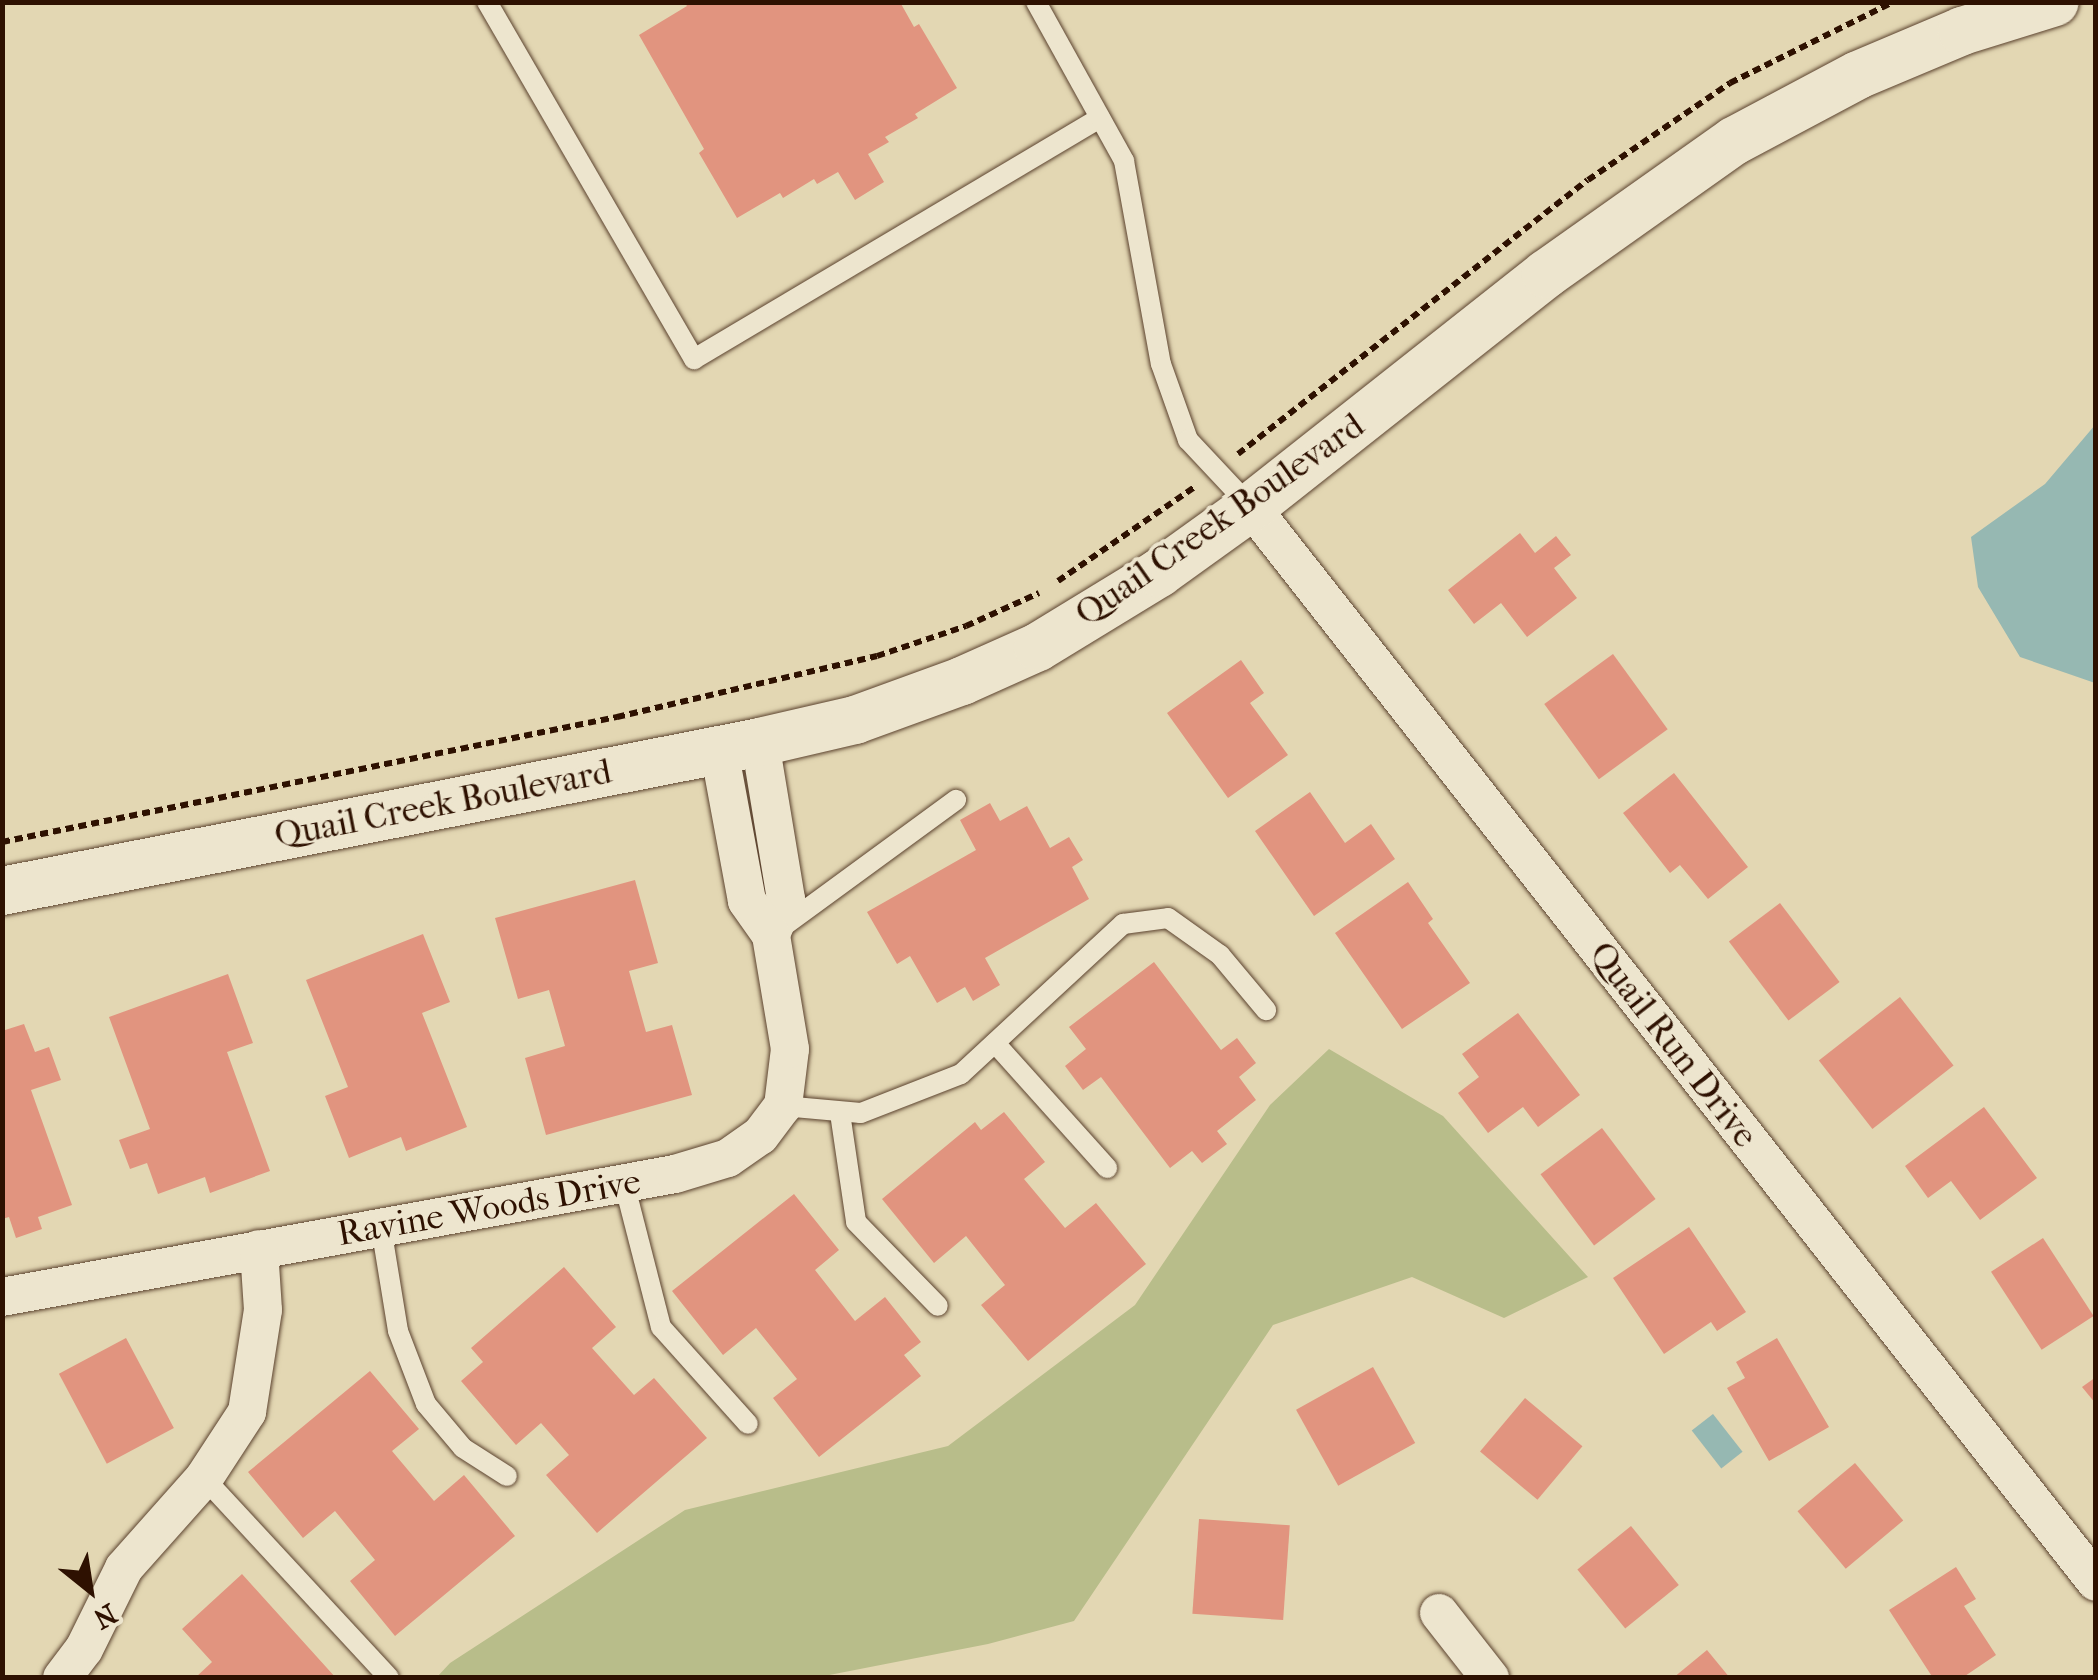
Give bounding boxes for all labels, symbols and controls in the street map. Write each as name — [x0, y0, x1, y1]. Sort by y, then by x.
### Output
street label: Quail Creek Boulevard — [1068, 405, 1372, 635]
street label: Quail Creek Boulevard — [271, 751, 615, 857]
street label: Quail Run Drive — [1580, 934, 1766, 1156]
street label: Ravine Woods Drive — [334, 1161, 644, 1255]
north arrow — [40, 1540, 140, 1640]
text: N — [88, 1597, 123, 1636]

